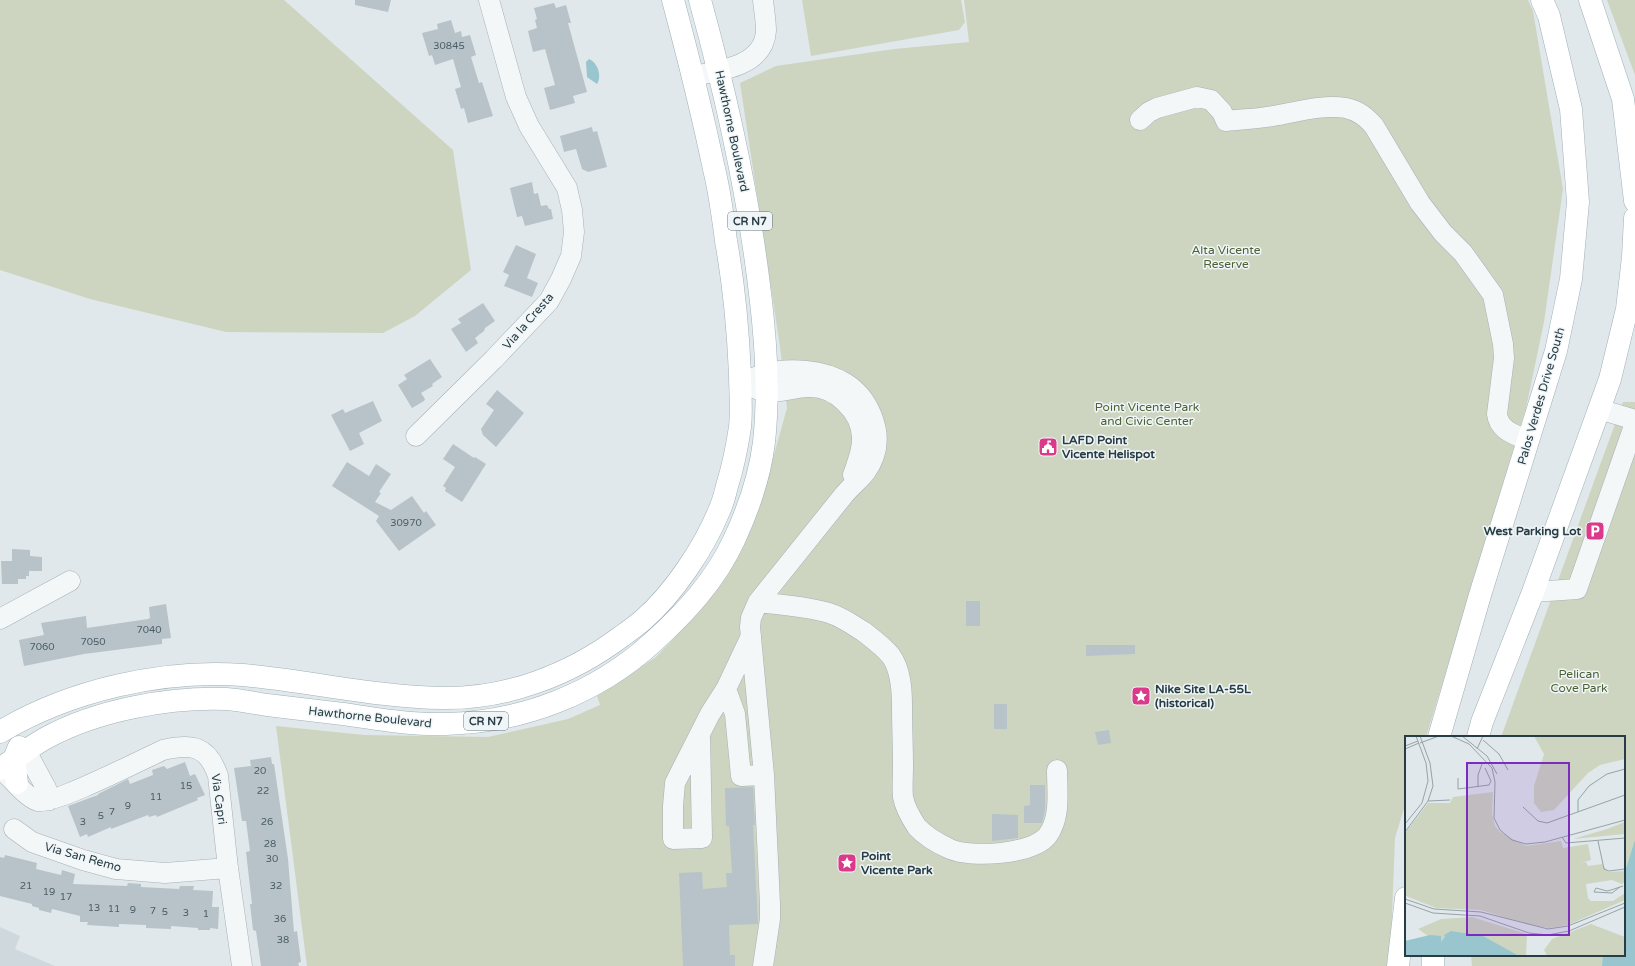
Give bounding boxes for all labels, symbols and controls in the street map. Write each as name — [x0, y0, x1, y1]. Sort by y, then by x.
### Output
house number: 30845 — [433, 40, 465, 52]
street label: Hawthorne Boulevard — [712, 69, 752, 193]
road number: CR N7 — [728, 212, 772, 230]
park label: Alta Vicente Reserve — [1191, 243, 1261, 271]
street label: Via la Cresta — [500, 290, 556, 352]
street label: Palos Verdes Drive South — [1515, 326, 1567, 466]
park label: Point Vicente Park and Civic Center — [1095, 400, 1200, 428]
place label: LAFD Point Vicente Helispot — [1062, 433, 1155, 462]
public building icon: LAFD Point Vicente Helispot — [1037, 436, 1059, 458]
house number: 30970 — [390, 517, 422, 529]
parking icon: West Parking Lot — [1584, 520, 1606, 542]
place label: West Parking Lot — [1484, 524, 1581, 539]
house number: 7040 — [136, 624, 162, 636]
house number: 7050 — [80, 636, 106, 648]
house number: 7060 — [29, 641, 55, 653]
park label: Pelican Cove Park — [1550, 667, 1608, 695]
place label: Nike Site LA-55L (historical) — [1155, 682, 1251, 710]
place icon: Nike Site LA-55L (historical) — [1130, 685, 1152, 707]
street label: Hawthorne Boulevard — [308, 704, 432, 730]
road number: CR N7 — [464, 712, 508, 730]
inset map — [1405, 736, 1625, 956]
house number: 20 — [254, 765, 266, 777]
street label: Via Capri — [208, 773, 230, 825]
house number: 15 — [180, 780, 192, 792]
house number: 22 — [257, 785, 269, 797]
house number: 11 — [150, 791, 162, 803]
house number: 9 — [125, 800, 131, 812]
house number: 7 — [109, 806, 115, 818]
house number: 5 — [98, 810, 104, 822]
house number: 3 — [80, 816, 86, 828]
house number: 26 — [261, 816, 273, 828]
house number: 28 — [264, 838, 276, 850]
street label: Via San Remo — [43, 839, 123, 875]
place label: Point Vicente Park — [861, 849, 933, 877]
place icon: Point Vicente Park — [836, 852, 858, 874]
house number: 30 — [266, 853, 278, 865]
house number: 21 — [20, 880, 32, 892]
house number: 32 — [270, 880, 282, 892]
house number: 19 — [43, 886, 55, 898]
house number: 17 — [60, 891, 72, 903]
house number: 13 — [88, 902, 100, 914]
house number: 11 — [108, 903, 120, 915]
house number: 9 — [130, 904, 136, 916]
house number: 7 — [150, 905, 156, 917]
house number: 5 — [162, 906, 168, 918]
house number: 3 — [183, 907, 189, 919]
house number: 1 — [203, 908, 209, 920]
house number: 36 — [274, 913, 286, 925]
house number: 38 — [277, 934, 289, 946]

